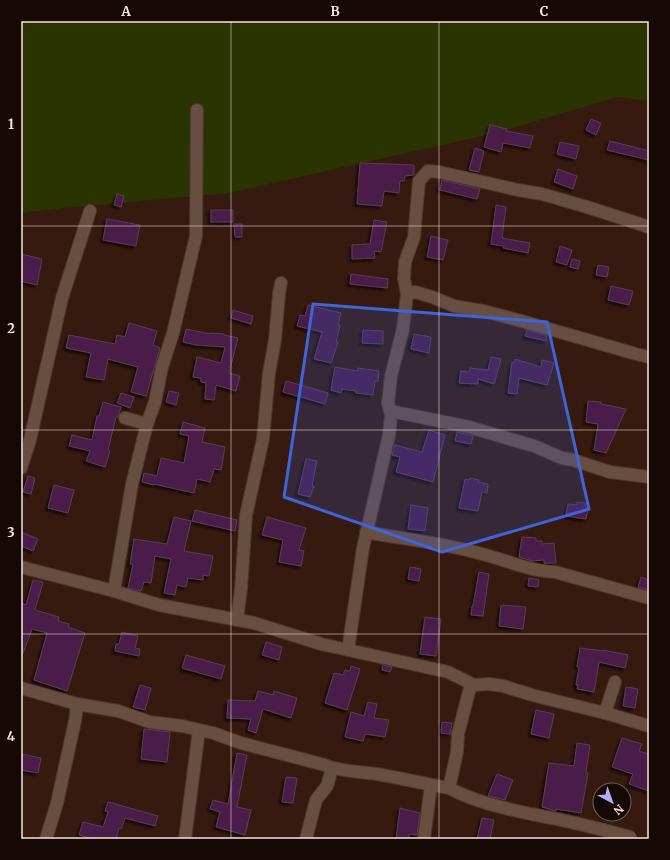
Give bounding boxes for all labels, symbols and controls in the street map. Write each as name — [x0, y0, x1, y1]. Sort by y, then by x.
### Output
text: A — [120, 3, 131, 20]
text: B — [330, 3, 340, 20]
text: C — [540, 3, 549, 20]
text: 1 — [8, 116, 14, 133]
text: 2 — [7, 320, 15, 337]
text: 3 — [7, 524, 15, 541]
text: 4 — [7, 728, 16, 745]
north arrow — [592, 782, 632, 822]
text: N — [610, 801, 626, 818]

